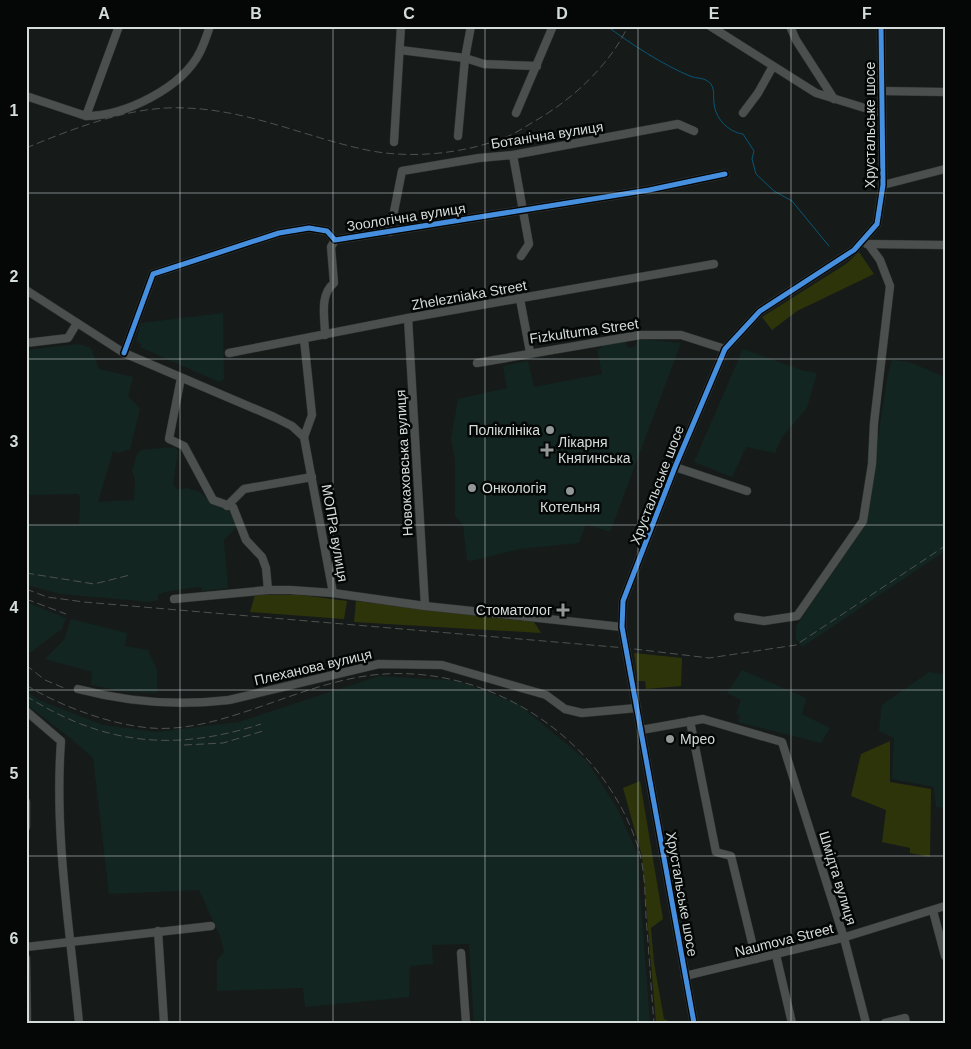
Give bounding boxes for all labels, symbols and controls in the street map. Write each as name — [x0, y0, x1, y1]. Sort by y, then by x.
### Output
text: A — [98, 5, 110, 22]
text: B — [250, 5, 262, 22]
text: C — [403, 5, 415, 22]
text: D — [556, 5, 568, 22]
text: E — [709, 5, 720, 22]
text: F — [862, 5, 872, 22]
street label: Хрустальське шосе — [862, 62, 878, 188]
text: 1 — [10, 102, 19, 119]
street label: Ботанічна вулиця — [490, 118, 604, 152]
street label: Зоологічна вулиця — [345, 200, 467, 234]
text: 2 — [10, 268, 19, 285]
street label: Zhelezniaka Street — [410, 277, 528, 313]
street label: Fizkulturna Street — [529, 315, 640, 347]
street label: Новокаховська вулиця — [392, 389, 416, 537]
place label: Поліклініка — [469, 422, 540, 438]
street label: Хрустальське шосе — [627, 423, 687, 547]
marker: Поліклініка — [544, 424, 556, 436]
text: 3 — [10, 433, 19, 450]
place label: Лікарня Княгинська — [558, 434, 631, 466]
marker: Лікарня Княгинська — [540, 443, 554, 457]
place label: Онкологія — [482, 480, 546, 496]
marker: Онкологія — [466, 482, 478, 494]
street label: МОПРа вулиця — [319, 483, 351, 583]
marker: Котельня — [564, 485, 576, 497]
place label: Котельня — [540, 499, 600, 515]
text: 4 — [10, 599, 19, 616]
place label: Стоматолог — [476, 602, 552, 618]
marker: Стоматолог — [556, 603, 570, 617]
street label: Плеханова вулиця — [253, 646, 373, 688]
place label: Мрео — [680, 731, 715, 747]
marker: Мрео — [664, 733, 676, 745]
text: 5 — [10, 765, 19, 782]
street label: Шмідта вулиця — [816, 829, 860, 927]
street label: Хрустальське шосе — [663, 830, 701, 958]
street label: Naumova Street — [733, 920, 835, 960]
text: 6 — [10, 930, 19, 947]

